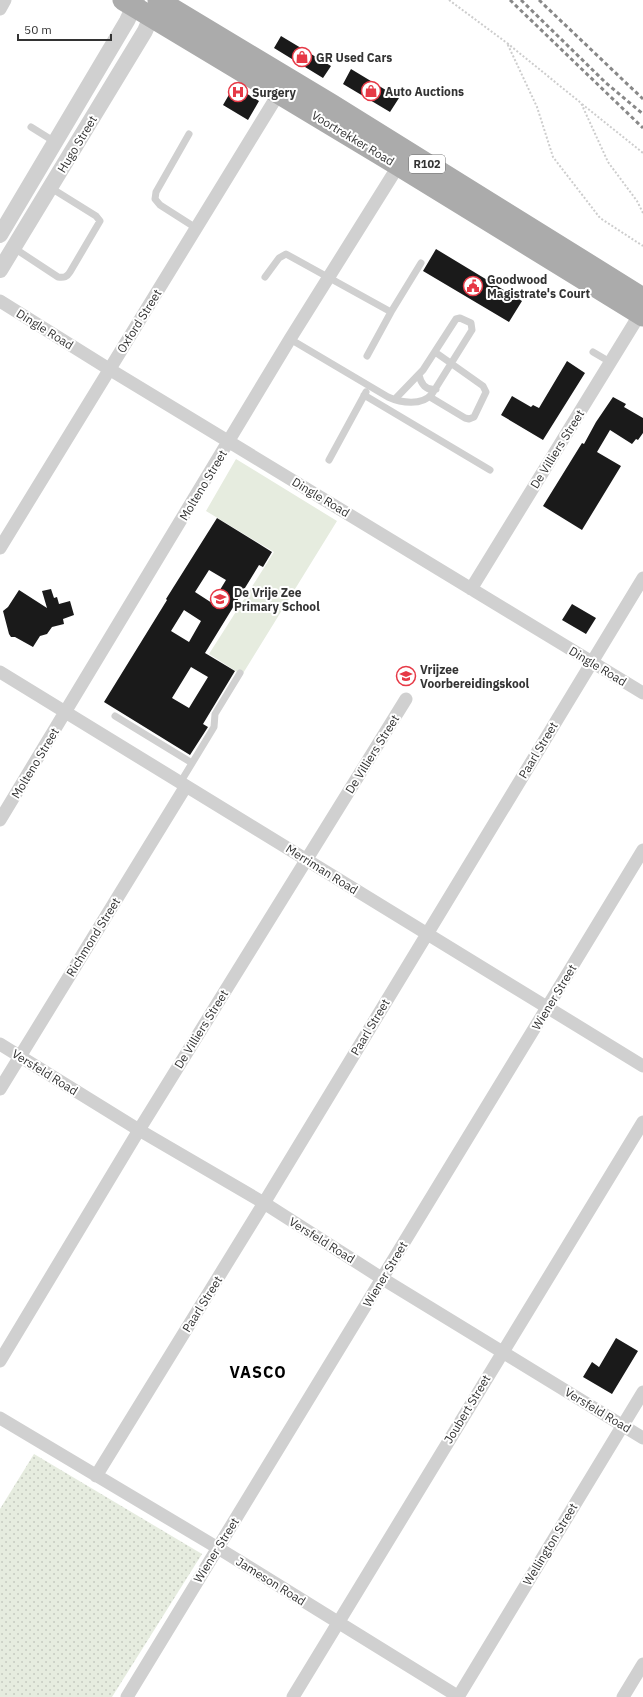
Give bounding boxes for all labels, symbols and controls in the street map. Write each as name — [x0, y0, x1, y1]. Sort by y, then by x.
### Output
scale bar — [18, 16, 111, 42]
text: 50 m — [24, 22, 52, 37]
shop icon: GR Used Cars — [291, 46, 313, 68]
place label: GR Used Cars — [316, 50, 392, 65]
shop icon: Auto Auctions — [360, 80, 382, 102]
hospital icon: Surgery — [227, 81, 249, 103]
place label: Auto Auctions — [385, 84, 464, 99]
place label: Surgery — [252, 85, 297, 100]
street label: Voortrekker Road — [309, 107, 397, 169]
street label: Hugo Street — [54, 113, 100, 175]
road number: R102 — [409, 155, 445, 173]
place label: Goodwood Magistrate's Court — [487, 272, 590, 301]
public building icon: Goodwood Magistrate's Court — [462, 275, 484, 297]
street label: Oxford Street — [114, 286, 164, 356]
street label: Dingle Road — [14, 306, 76, 352]
street label: De Villiers Street — [527, 407, 587, 491]
street label: Molteno Street — [176, 447, 230, 523]
street label: Dingle Road — [290, 474, 352, 520]
place label: De Vrije Zee Primary School — [234, 585, 320, 614]
school or university icon: De Vrije Zee Primary School — [209, 588, 231, 610]
street label: Dingle Road — [567, 643, 629, 689]
place label: Vrijzee Voorbereidingskool — [420, 662, 529, 691]
school or university icon: Vrijzee Voorbereidingskool — [395, 665, 417, 687]
street label: De Villiers Street — [342, 712, 402, 796]
street label: Paarl Street — [515, 719, 561, 781]
street label: Molteno Street — [8, 725, 62, 801]
street label: Merriman Road — [283, 841, 361, 897]
street label: Richmond Street — [63, 895, 123, 979]
street label: Wiener Street — [529, 961, 579, 1033]
street label: De Villiers Street — [171, 987, 231, 1071]
street label: Paarl Street — [347, 996, 393, 1058]
street label: Versfeld Road — [9, 1046, 81, 1098]
street label: Versfeld Road — [286, 1214, 358, 1266]
street label: Wiener Street — [360, 1238, 410, 1310]
street label: Paarl Street — [179, 1273, 225, 1335]
district label: VASCO — [229, 1362, 287, 1382]
street label: Joubert Street — [441, 1372, 493, 1446]
street label: Versfeld Road — [562, 1384, 634, 1436]
street label: Wellington Street — [520, 1500, 580, 1588]
street label: Wiener Street — [190, 1515, 242, 1585]
street label: Jameson Road — [233, 1554, 309, 1608]

